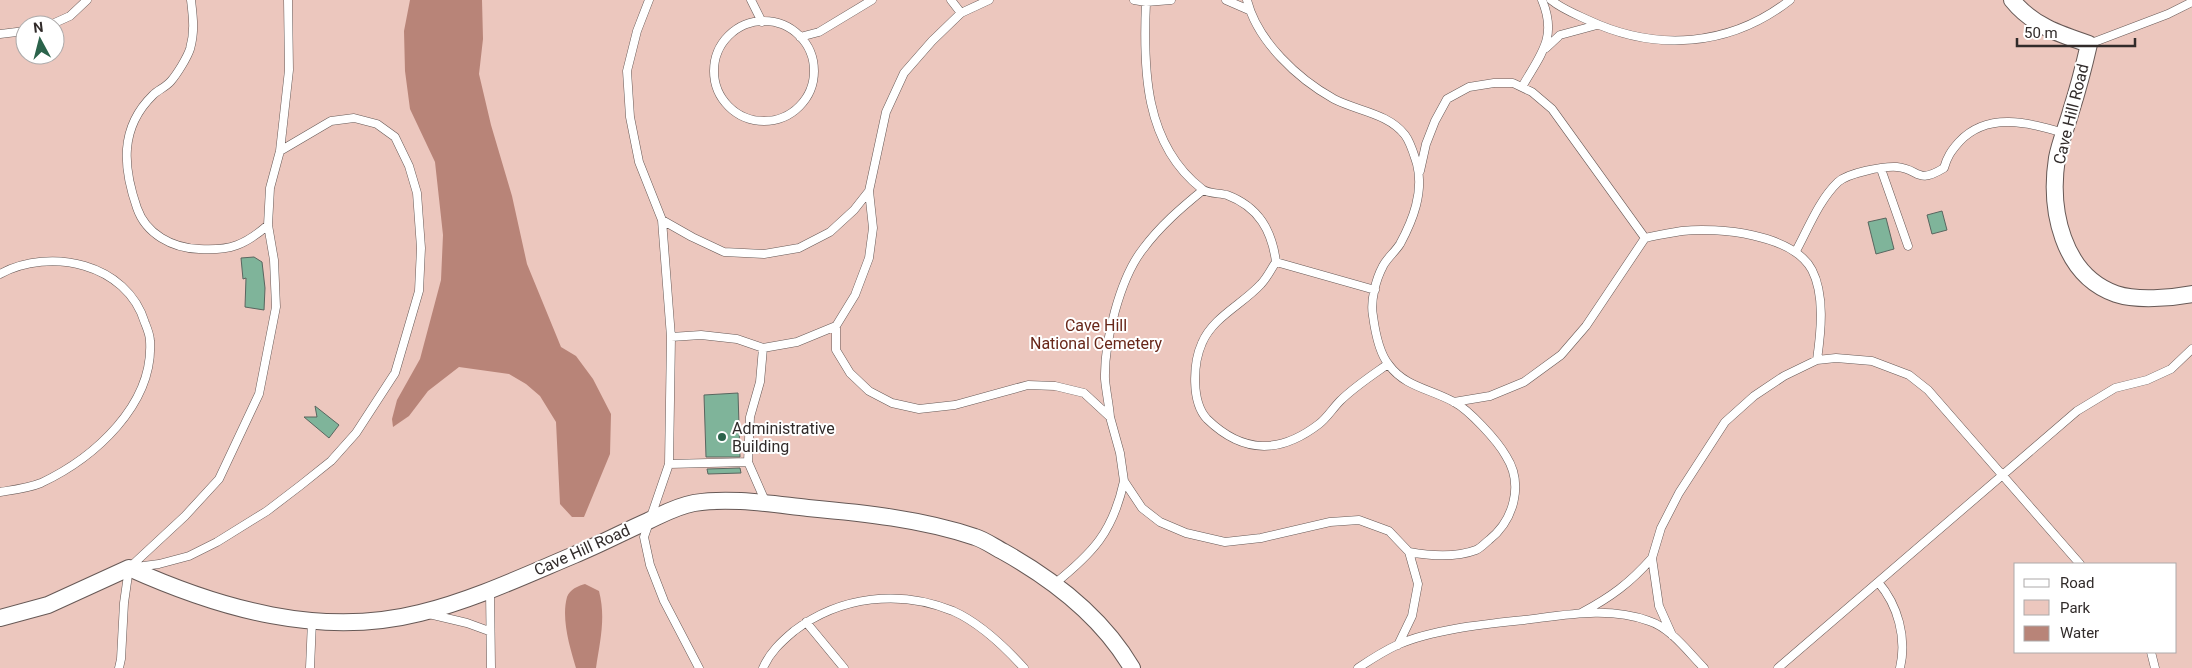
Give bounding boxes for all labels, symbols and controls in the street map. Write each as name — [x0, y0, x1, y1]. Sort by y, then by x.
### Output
north arrow — [15, 15, 65, 65]
scale bar — [2017, 15, 2134, 47]
text: N — [33, 19, 44, 36]
text: 50 m — [2024, 24, 2058, 42]
street label: Cave Hill Road — [2049, 62, 2093, 166]
park label: Cave Hill National Cemetery — [1030, 316, 1162, 353]
place label: Administrative Building — [732, 419, 835, 456]
marker: Administrative Building — [716, 431, 728, 443]
street label: Cave Hill Road — [531, 520, 633, 580]
legend — [2014, 563, 2177, 653]
text: Road — [2060, 574, 2094, 592]
text: Park — [2060, 599, 2091, 617]
text: Water — [2060, 624, 2099, 642]

